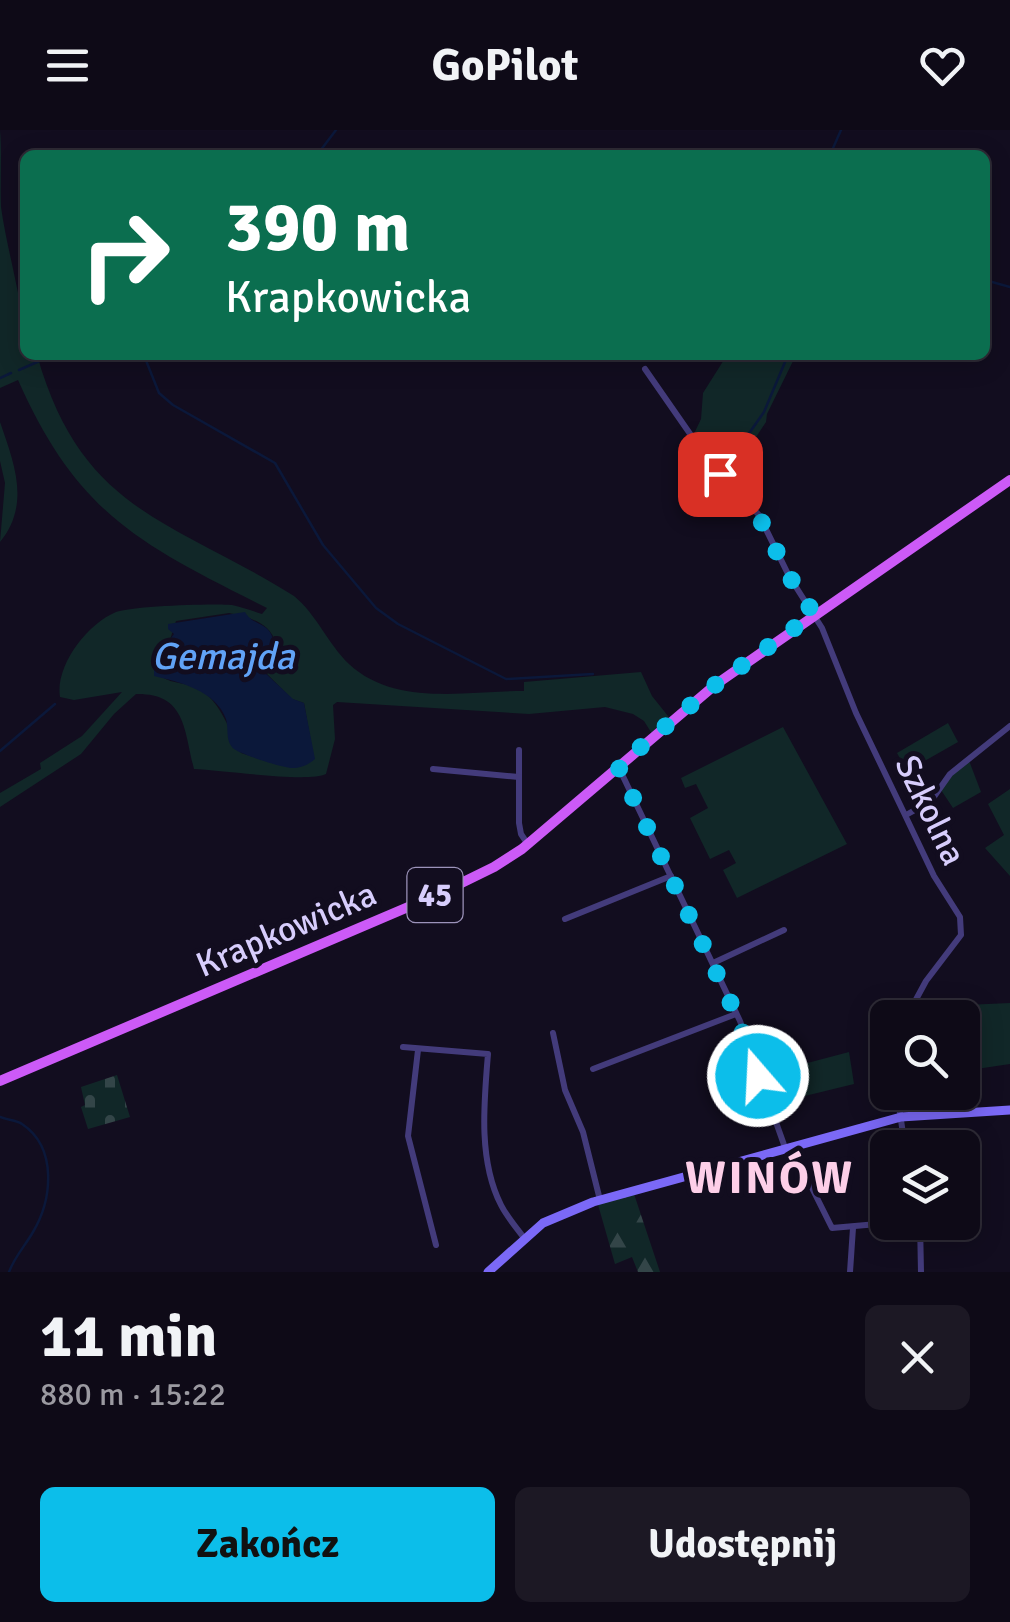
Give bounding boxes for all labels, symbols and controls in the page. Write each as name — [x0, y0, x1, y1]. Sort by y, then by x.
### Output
icon: menu — [40, 38, 95, 93]
text: GoPilot — [432, 38, 578, 93]
icon: heart — [915, 38, 970, 93]
text: 390 m — [225, 184, 410, 270]
icon: right — [60, 190, 190, 320]
text: Krapkowicka — [225, 270, 471, 325]
pin — [678, 432, 763, 517]
icon: arrive — [693, 447, 748, 502]
water label: Gemajda — [151, 633, 296, 680]
street label: Szkolna — [886, 748, 976, 872]
road number: 45 — [408, 868, 462, 922]
street label: Krapkowicka — [190, 872, 383, 987]
map controls — [870, 1000, 980, 1240]
button: search — [870, 1000, 980, 1110]
position arrow — [706, 1024, 810, 1128]
button: layers — [870, 1130, 980, 1240]
district label: WINÓW — [685, 1150, 855, 1206]
text: 11 min — [40, 1300, 217, 1374]
button: close — [865, 1305, 970, 1410]
text: 880 m · 15:22 — [40, 1375, 226, 1414]
button: Zakończ — [40, 1487, 495, 1602]
button: Udostępnij — [515, 1487, 970, 1602]

